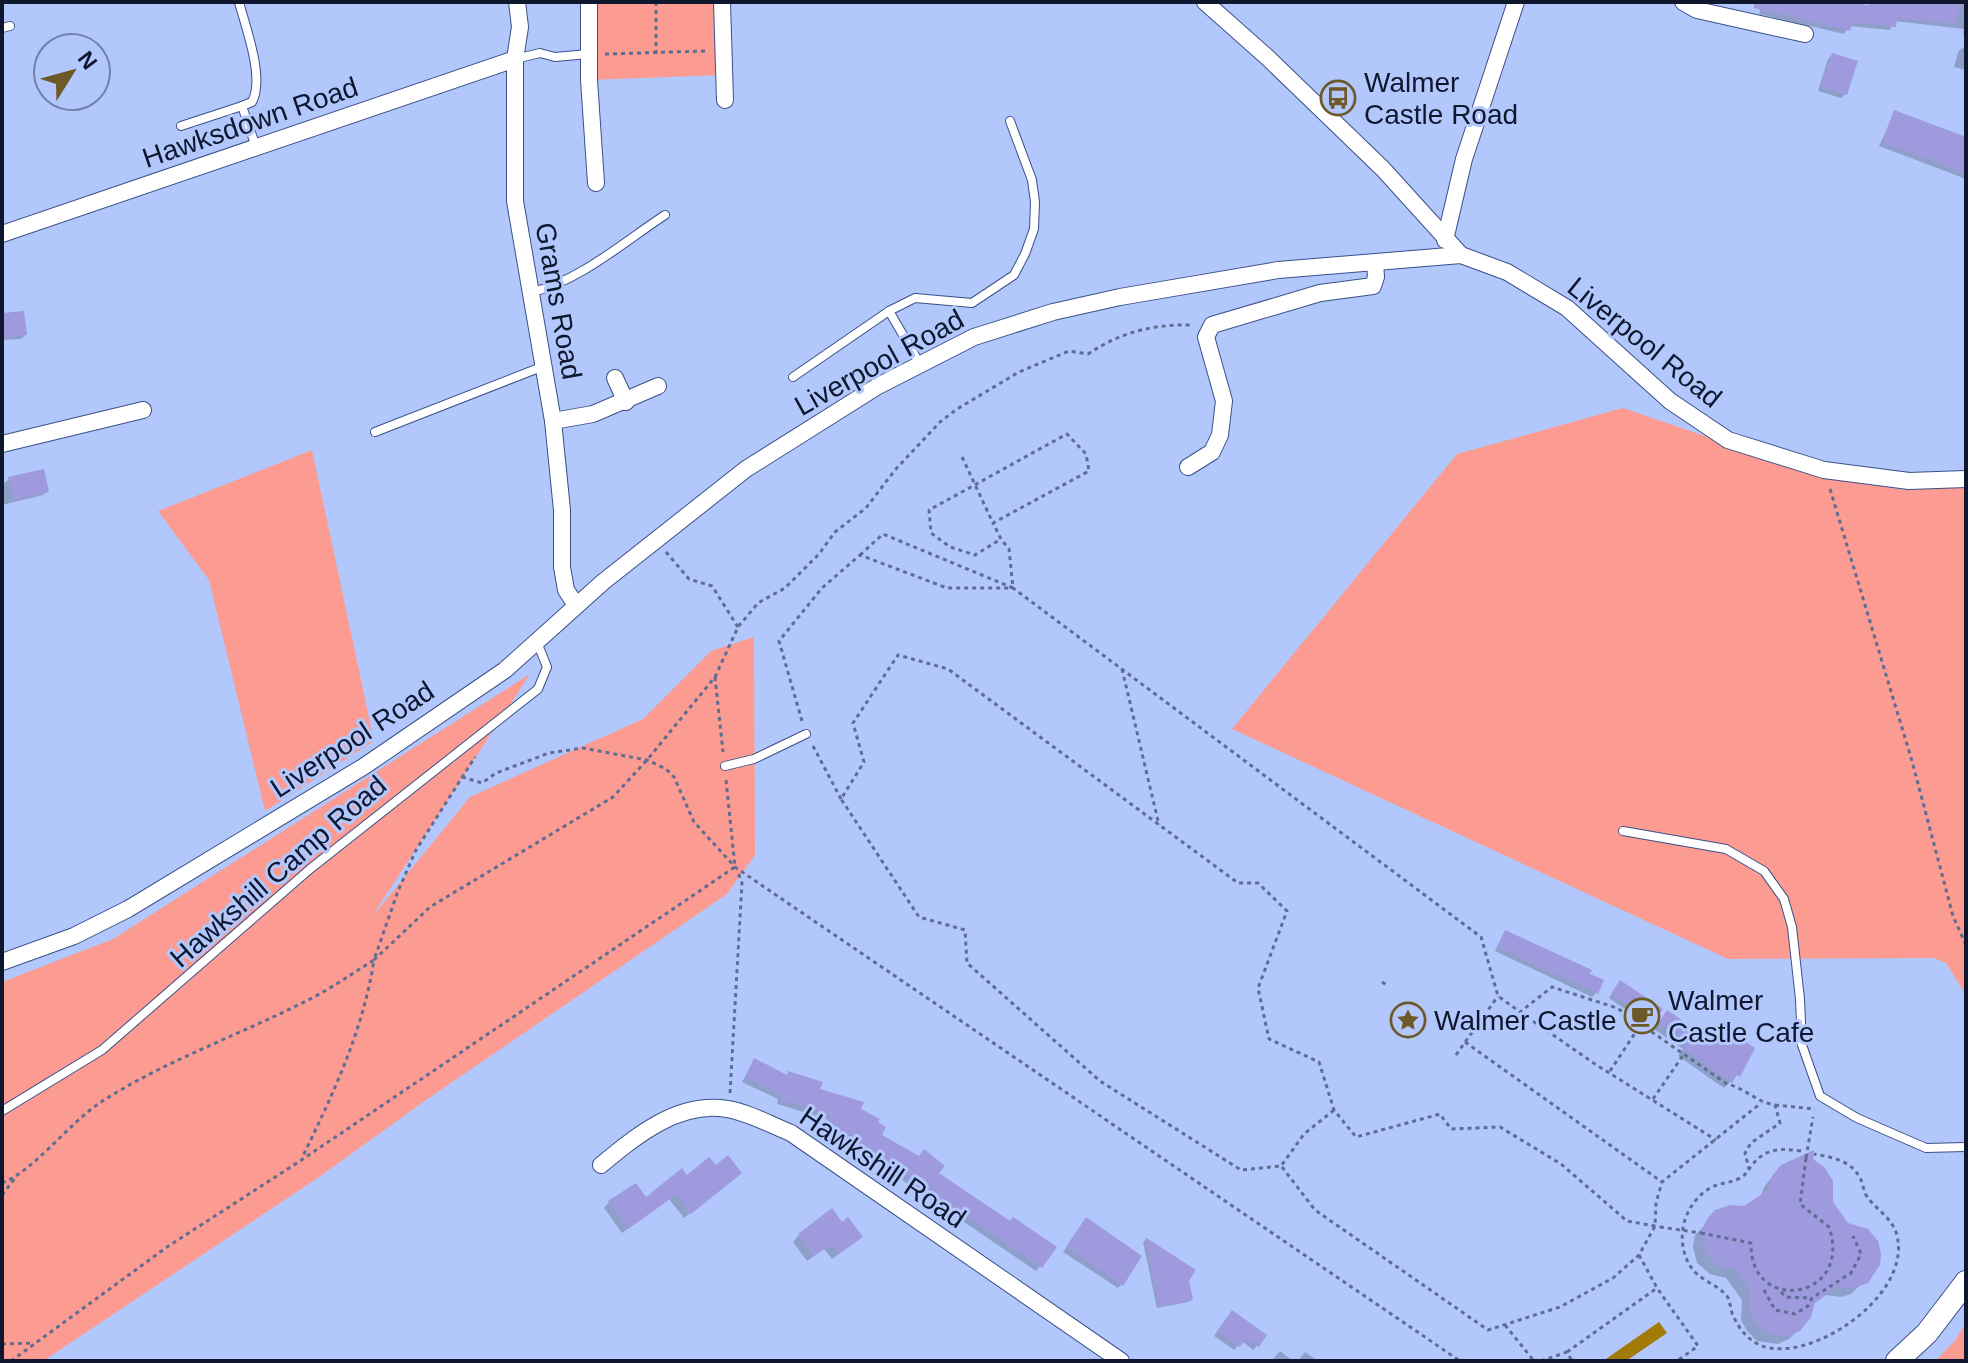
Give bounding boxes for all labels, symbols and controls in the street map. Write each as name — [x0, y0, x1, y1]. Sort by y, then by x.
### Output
north arrow — [32, 32, 112, 112]
text: N — [73, 46, 102, 74]
place label: Walmer Castle Road — [1364, 67, 1518, 130]
street label: Hawksdown Road — [138, 71, 362, 174]
bus stop icon: Walmer Castle Road — [1319, 79, 1357, 117]
street label: Grams Road — [529, 220, 588, 382]
street label: Liverpool Road — [1562, 271, 1728, 414]
street label: Liverpool Road — [789, 303, 969, 422]
street label: Liverpool Road — [265, 675, 440, 804]
street label: Hawkshill Camp Road — [164, 769, 392, 973]
place label: Walmer Castle Cafe — [1668, 985, 1814, 1048]
cafe icon: Walmer Castle Cafe — [1623, 997, 1661, 1035]
place icon: Walmer Castle — [1389, 1001, 1427, 1039]
place label: Walmer Castle — [1434, 1005, 1617, 1036]
street label: Hawkshill Road — [794, 1101, 971, 1234]

